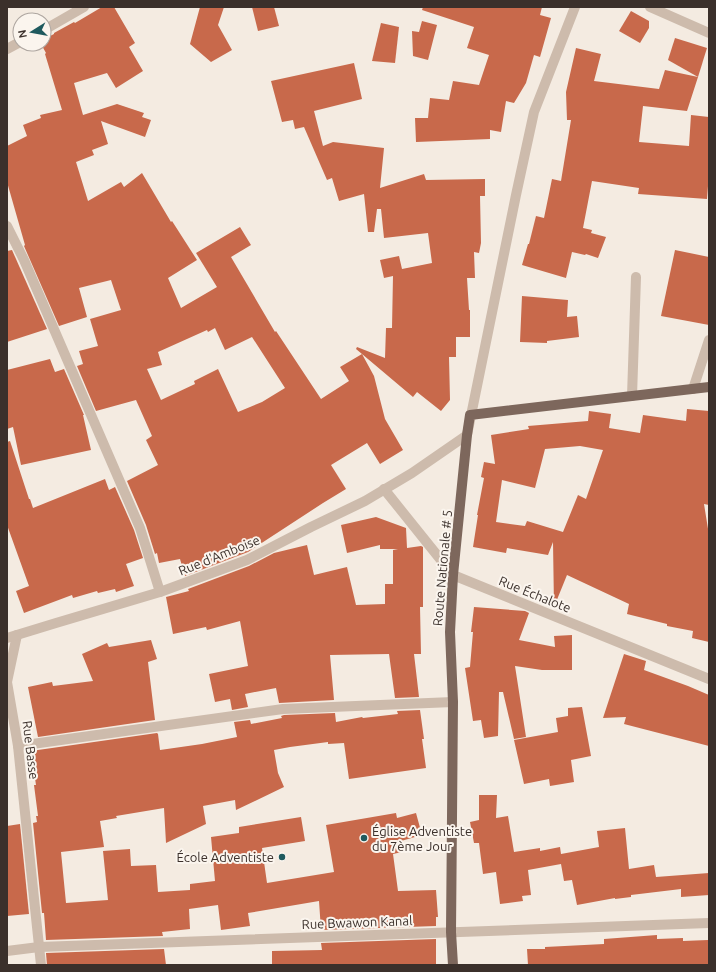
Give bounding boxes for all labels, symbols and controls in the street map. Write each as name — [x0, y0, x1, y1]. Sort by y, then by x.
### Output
north arrow — [12, 12, 52, 52]
text: N — [16, 29, 29, 39]
street label: Route Nationale # 5 — [430, 509, 454, 627]
street label: Rue d'Amboise — [176, 532, 262, 578]
street label: Rue Échalote — [497, 572, 573, 615]
street label: Rue Basse — [20, 720, 42, 780]
place label: Église Adventiste du 7ème Jour — [372, 823, 472, 853]
marker: Église Adventiste du 7ème Jour — [359, 833, 369, 843]
place label: École Adventiste — [176, 849, 274, 864]
marker: École Adventiste — [277, 852, 287, 862]
street label: Rue Bwawon Kanal — [301, 913, 413, 931]

